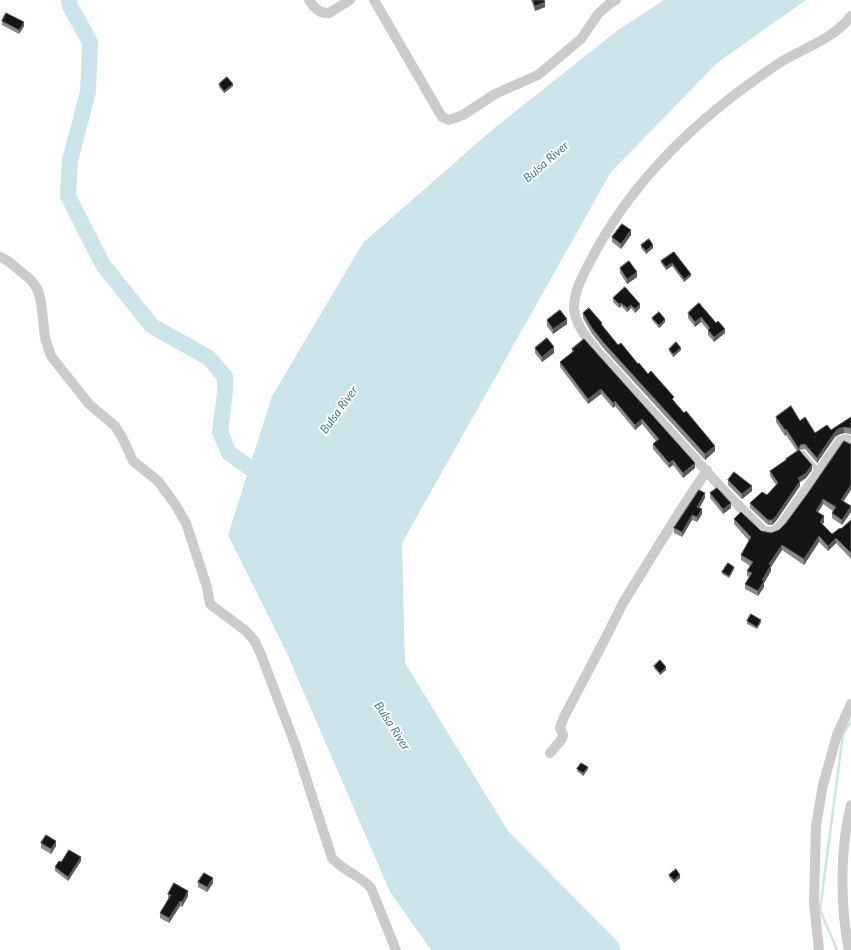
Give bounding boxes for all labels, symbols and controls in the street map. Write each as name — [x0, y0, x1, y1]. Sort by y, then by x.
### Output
water label: Bulsa River — [521, 139, 571, 185]
water label: Bulsa River — [317, 384, 361, 436]
water label: Bulsa River — [371, 699, 413, 753]

